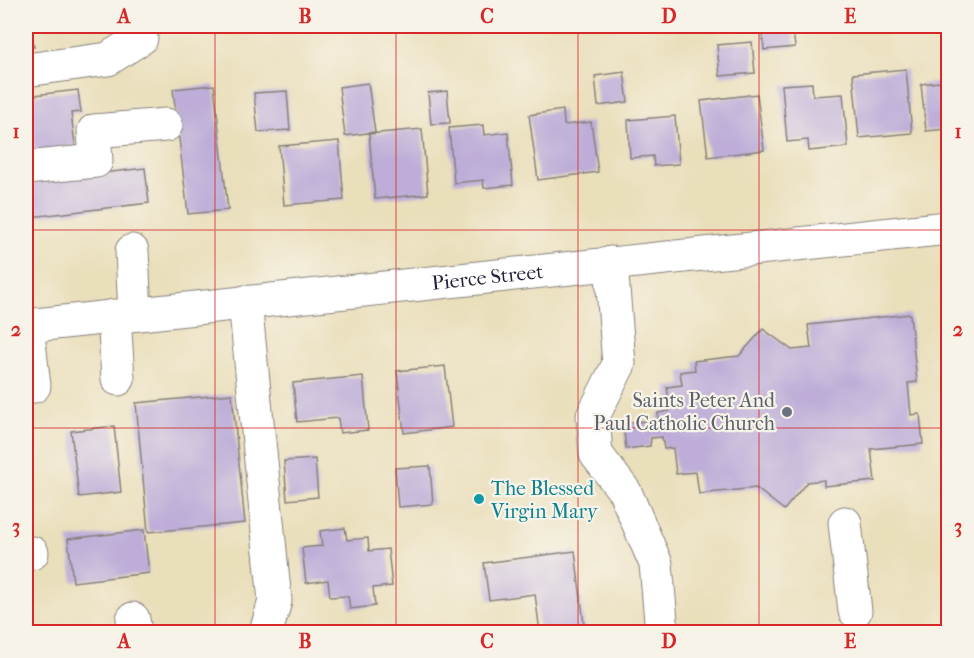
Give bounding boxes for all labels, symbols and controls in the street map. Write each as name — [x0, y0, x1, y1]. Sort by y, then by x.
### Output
text: A — [116, 5, 132, 28]
text: B — [298, 5, 312, 28]
text: C — [480, 5, 494, 28]
text: D — [661, 5, 677, 28]
text: E — [844, 5, 856, 28]
text: 1 — [12, 120, 20, 143]
text: 1 — [954, 120, 962, 143]
street label: Pierce Street — [431, 260, 544, 295]
text: 2 — [11, 318, 21, 341]
text: 2 — [953, 318, 963, 341]
place label: Saints Peter And Paul Catholic Church — [593, 389, 776, 435]
marker: Saints Peter And Paul Catholic Church — [780, 405, 794, 419]
place label: The Blessed Virgin Mary — [490, 477, 599, 523]
marker: The Blessed Virgin Mary — [472, 492, 486, 506]
text: 3 — [12, 515, 20, 538]
text: 3 — [954, 515, 962, 538]
text: A — [116, 630, 132, 653]
text: B — [298, 630, 312, 653]
text: C — [480, 630, 494, 653]
text: D — [661, 630, 677, 653]
text: E — [844, 630, 856, 653]

